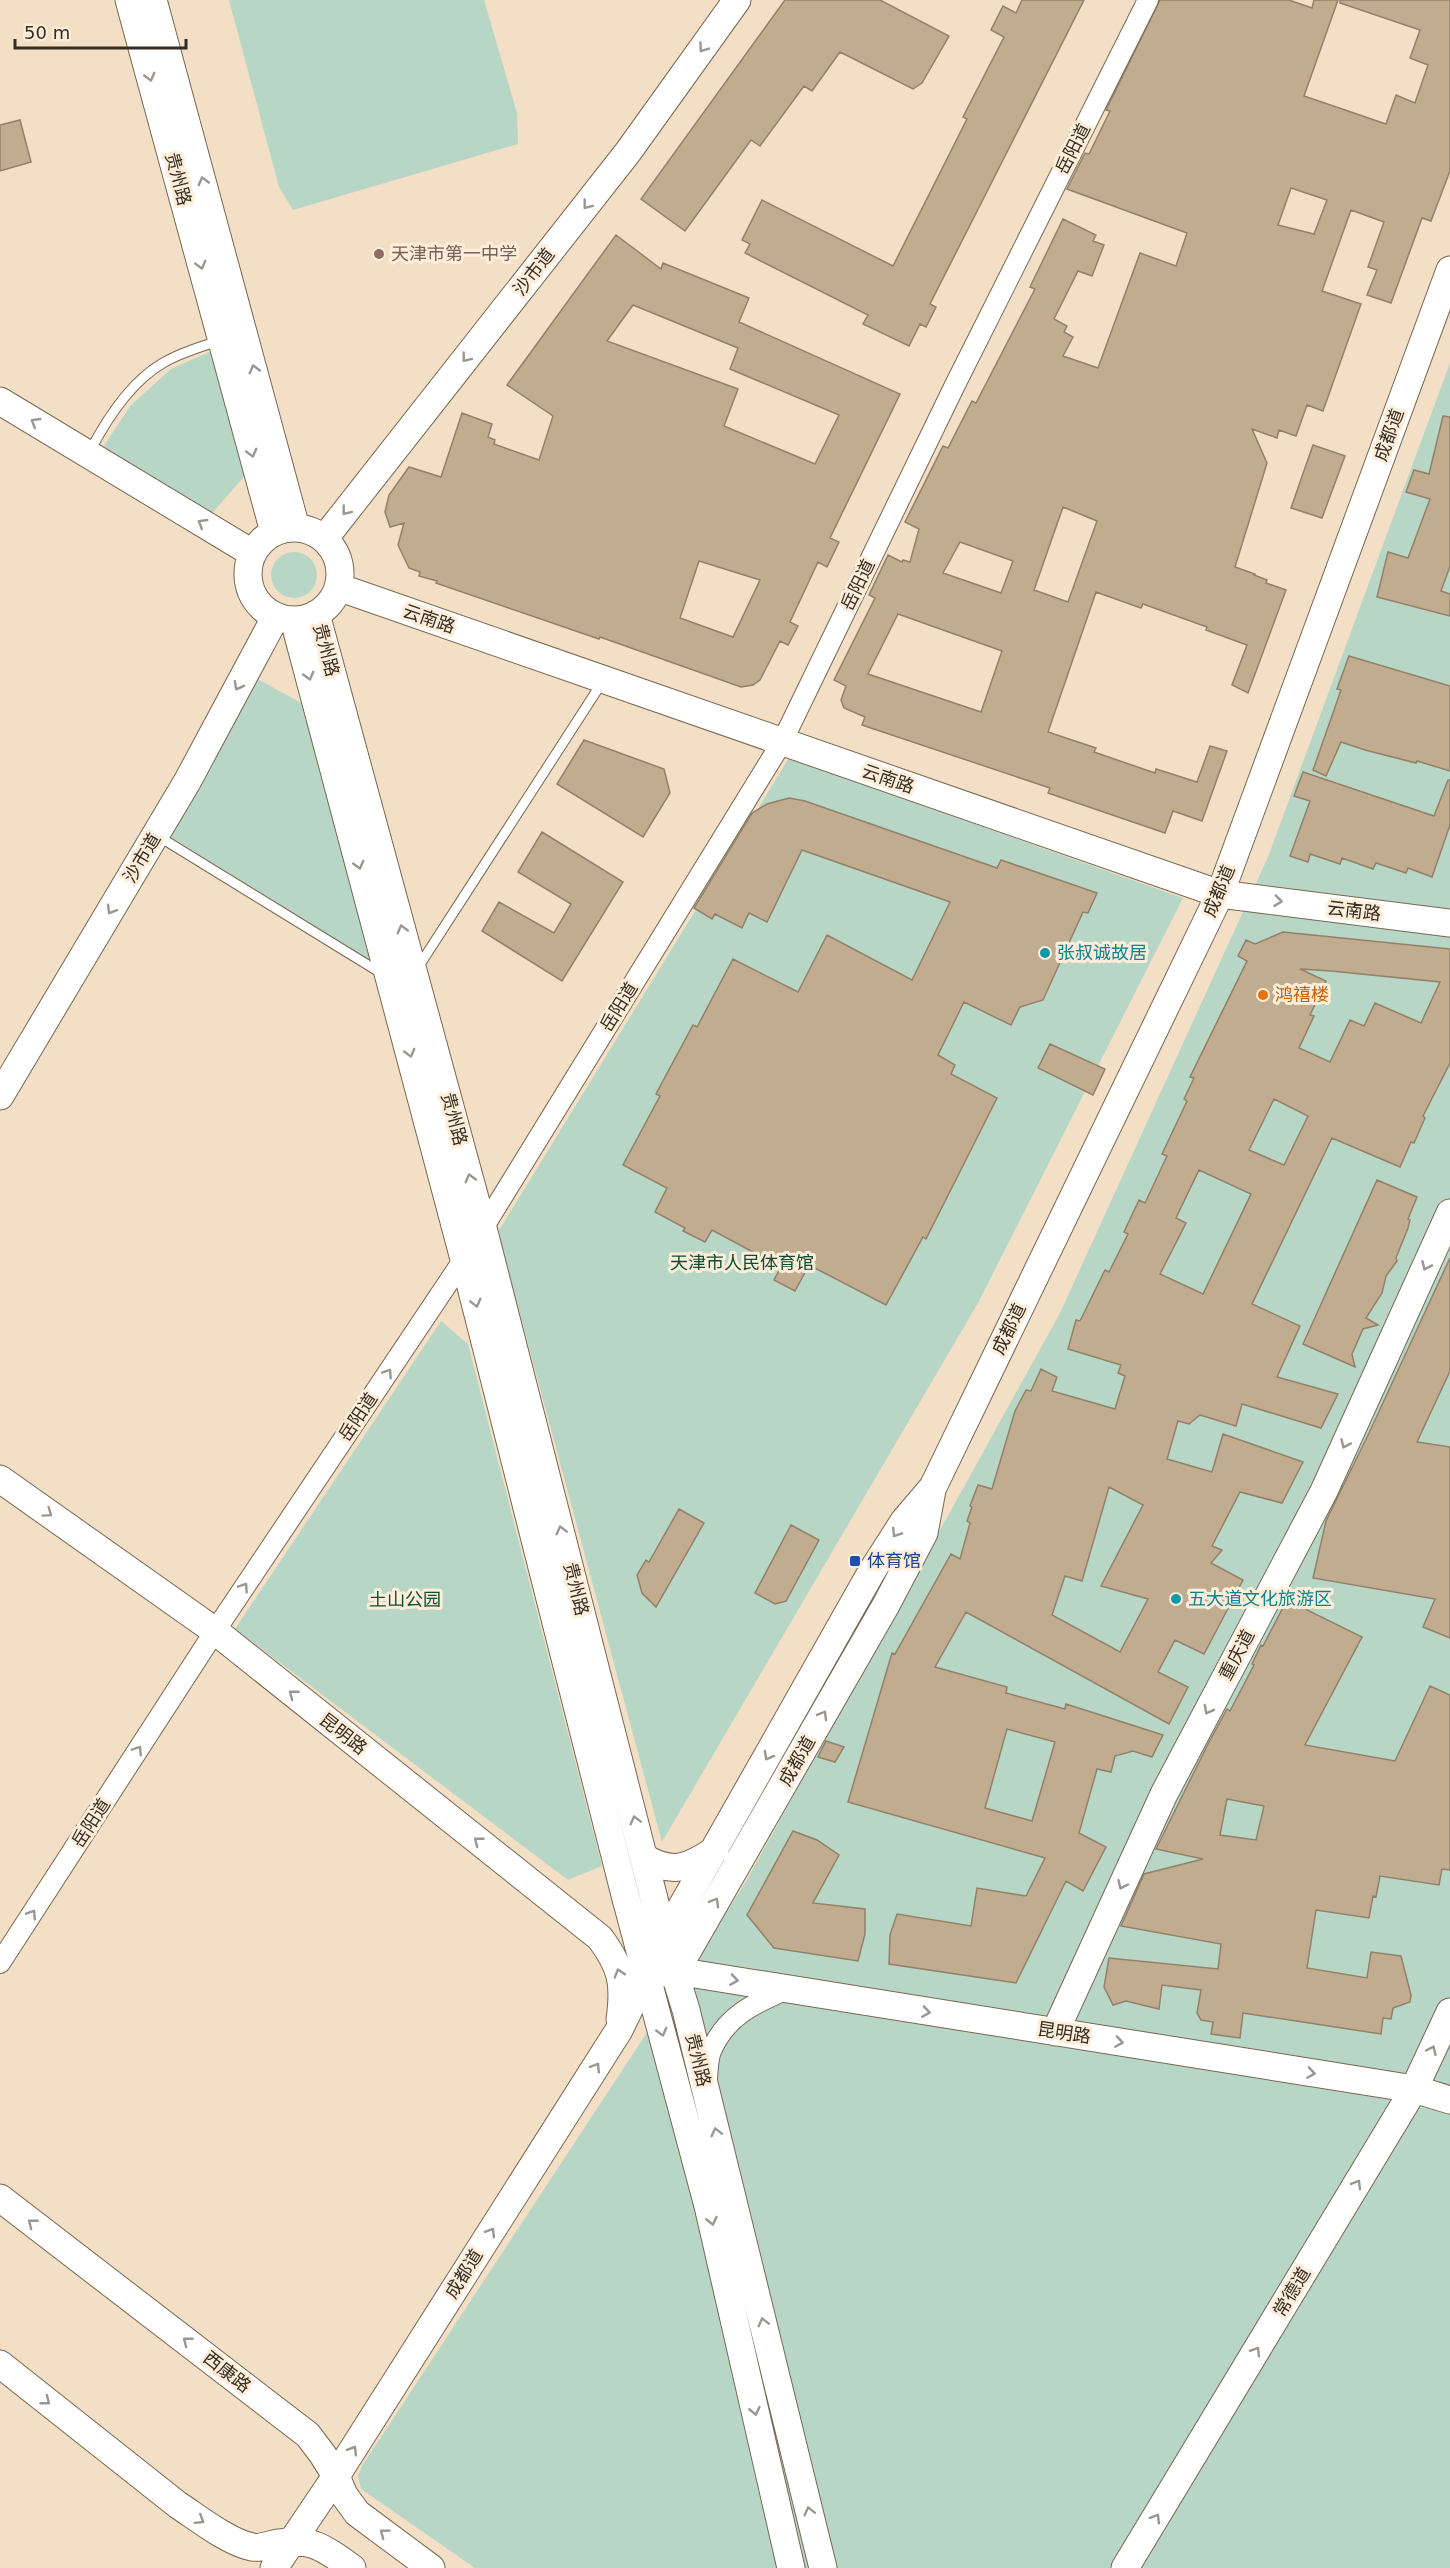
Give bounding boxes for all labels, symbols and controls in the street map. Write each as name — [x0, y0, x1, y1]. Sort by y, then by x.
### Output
scale bar — [15, 12, 186, 50]
text: 50 m — [24, 22, 70, 43]
one-way arrow — [699, 41, 710, 52]
one-way arrow — [143, 71, 155, 82]
street label: 岳阳道 — [1051, 120, 1094, 178]
street label: 贵州路 — [161, 150, 196, 208]
one-way arrow — [197, 177, 210, 187]
one-way arrow — [584, 198, 595, 209]
place label: 天津市第一中学 — [391, 243, 517, 264]
street label: 沙市道 — [509, 244, 559, 299]
marker: 天津市第一中学 — [372, 247, 386, 261]
one-way arrow — [194, 259, 206, 270]
one-way arrow — [463, 351, 474, 362]
one-way arrow — [249, 365, 261, 375]
street label: 成都道 — [1369, 406, 1408, 464]
one-way arrow — [31, 418, 41, 430]
one-way arrow — [245, 447, 257, 458]
one-way arrow — [342, 504, 353, 515]
one-way arrow — [198, 518, 208, 530]
street label: 岳阳道 — [836, 556, 879, 614]
street label: 云南路 — [400, 600, 458, 637]
street label: 贵州路 — [309, 621, 344, 679]
one-way arrow — [302, 670, 314, 681]
one-way arrow — [234, 680, 245, 690]
street label: 云南路 — [859, 760, 917, 797]
street label: 沙市道 — [119, 829, 164, 886]
one-way arrow — [352, 860, 365, 870]
street label: 成都道 — [1198, 862, 1239, 920]
one-way arrow — [1273, 895, 1282, 907]
street label: 云南路 — [1326, 897, 1382, 924]
one-way arrow — [106, 904, 118, 914]
one-way arrow — [397, 924, 409, 935]
place label: 张叔诚故居 — [1057, 942, 1147, 963]
marker: 张叔诚故居 — [1038, 946, 1052, 960]
street label: 岳阳道 — [595, 978, 642, 1035]
place label: 鸿禧楼 — [1275, 984, 1329, 1005]
marker: 鸿禧楼 — [1256, 988, 1270, 1002]
one-way arrow — [402, 1048, 415, 1058]
street label: 贵州路 — [437, 1090, 472, 1148]
one-way arrow — [465, 1173, 477, 1184]
park label: 天津市人民体育馆 — [670, 1252, 814, 1273]
one-way arrow — [1421, 1260, 1433, 1271]
one-way arrow — [468, 1297, 481, 1307]
street label: 成都道 — [987, 1300, 1030, 1358]
one-way arrow — [381, 1369, 392, 1380]
street label: 岳阳道 — [334, 1388, 381, 1445]
one-way arrow — [1341, 1437, 1353, 1448]
one-way arrow — [41, 1506, 52, 1517]
one-way arrow — [555, 1525, 568, 1535]
one-way arrow — [892, 1526, 903, 1537]
place label: 体育馆 — [867, 1550, 921, 1571]
marker: 体育馆 — [848, 1554, 862, 1568]
street label: 贵州路 — [560, 1560, 593, 1618]
one-way arrow — [237, 1583, 248, 1594]
place label: 五大道文化旅游区 — [1188, 1588, 1332, 1609]
park label: 土山公园 — [369, 1589, 441, 1610]
marker: 五大道文化旅游区 — [1169, 1592, 1183, 1606]
street label: 重庆道 — [1215, 1626, 1259, 1684]
one-way arrow — [289, 1690, 300, 1701]
one-way arrow — [1204, 1704, 1215, 1714]
street label: 昆明路 — [316, 1709, 371, 1759]
one-way arrow — [816, 1711, 827, 1721]
street label: 成都道 — [774, 1732, 819, 1789]
one-way arrow — [130, 1746, 141, 1757]
one-way arrow — [763, 1750, 775, 1761]
street label: 岳阳道 — [67, 1794, 114, 1851]
one-way arrow — [629, 1816, 642, 1826]
one-way arrow — [474, 1838, 485, 1849]
one-way arrow — [1117, 1879, 1129, 1890]
one-way arrow — [708, 1898, 720, 1908]
one-way arrow — [24, 1910, 36, 1920]
one-way arrow — [614, 1968, 626, 1978]
one-way arrow — [729, 1974, 738, 1986]
one-way arrow — [922, 2005, 931, 2017]
street label: 昆明路 — [1036, 2018, 1092, 2047]
one-way arrow — [655, 2026, 667, 2037]
street label: 贵州路 — [682, 2031, 715, 2089]
one-way arrow — [1114, 2035, 1123, 2047]
one-way arrow — [1425, 2046, 1437, 2057]
one-way arrow — [588, 2063, 600, 2073]
one-way arrow — [1307, 2066, 1316, 2078]
one-way arrow — [711, 2128, 724, 2138]
one-way arrow — [1349, 2180, 1361, 2190]
one-way arrow — [704, 2215, 717, 2225]
one-way arrow — [28, 2219, 39, 2230]
one-way arrow — [484, 2228, 496, 2238]
street label: 成都道 — [440, 2245, 487, 2302]
street label: 常德道 — [1269, 2263, 1314, 2320]
one-way arrow — [757, 2317, 770, 2327]
one-way arrow — [183, 2338, 194, 2349]
street label: 西康路 — [200, 2347, 255, 2397]
one-way arrow — [1249, 2347, 1261, 2357]
one-way arrow — [39, 2393, 50, 2404]
one-way arrow — [748, 2405, 761, 2415]
one-way arrow — [345, 2445, 356, 2456]
one-way arrow — [804, 2506, 817, 2516]
one-way arrow — [194, 2512, 205, 2523]
one-way arrow — [1148, 2514, 1160, 2524]
one-way arrow — [380, 2529, 391, 2540]

